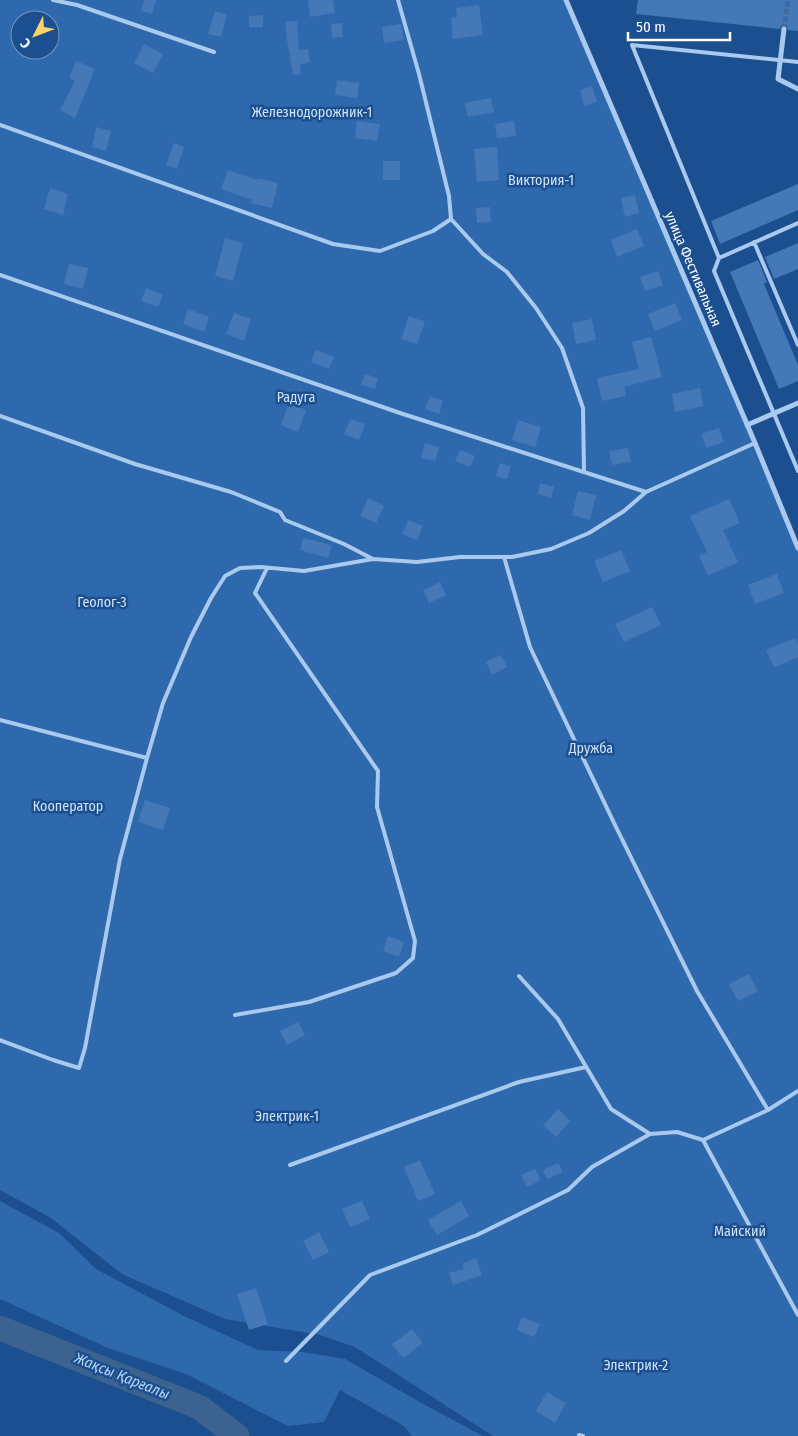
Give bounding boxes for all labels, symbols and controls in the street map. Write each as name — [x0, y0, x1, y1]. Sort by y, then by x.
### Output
north arrow — [10, 10, 60, 60]
scale bar — [628, 10, 730, 42]
text: 50 m — [636, 18, 666, 36]
text: С — [16, 34, 34, 52]
park label: Железнодорожник-1 — [252, 104, 372, 121]
park label: Виктория-1 — [508, 172, 574, 189]
street label: улица Фестивальная — [661, 209, 725, 329]
park label: Радуга — [277, 389, 315, 406]
park label: Геолог-3 — [77, 594, 127, 611]
park label: Дружба — [568, 740, 613, 757]
park label: Кооператор — [33, 798, 103, 815]
park label: Электрик-1 — [255, 1108, 319, 1125]
park label: Майский — [714, 1223, 766, 1240]
water label: Жақсы Қарғалы — [71, 1348, 172, 1403]
park label: Электрик-2 — [604, 1357, 668, 1374]

